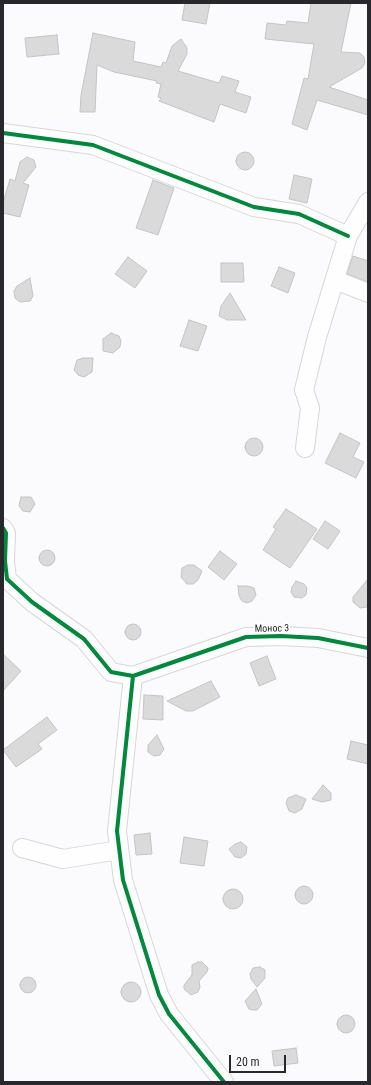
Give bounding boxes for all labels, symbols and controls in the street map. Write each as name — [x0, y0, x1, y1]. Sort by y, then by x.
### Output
street label: Монос 3 — [255, 623, 289, 635]
scale bar — [231, 1047, 288, 1073]
text: 20 m — [236, 1055, 260, 1069]

